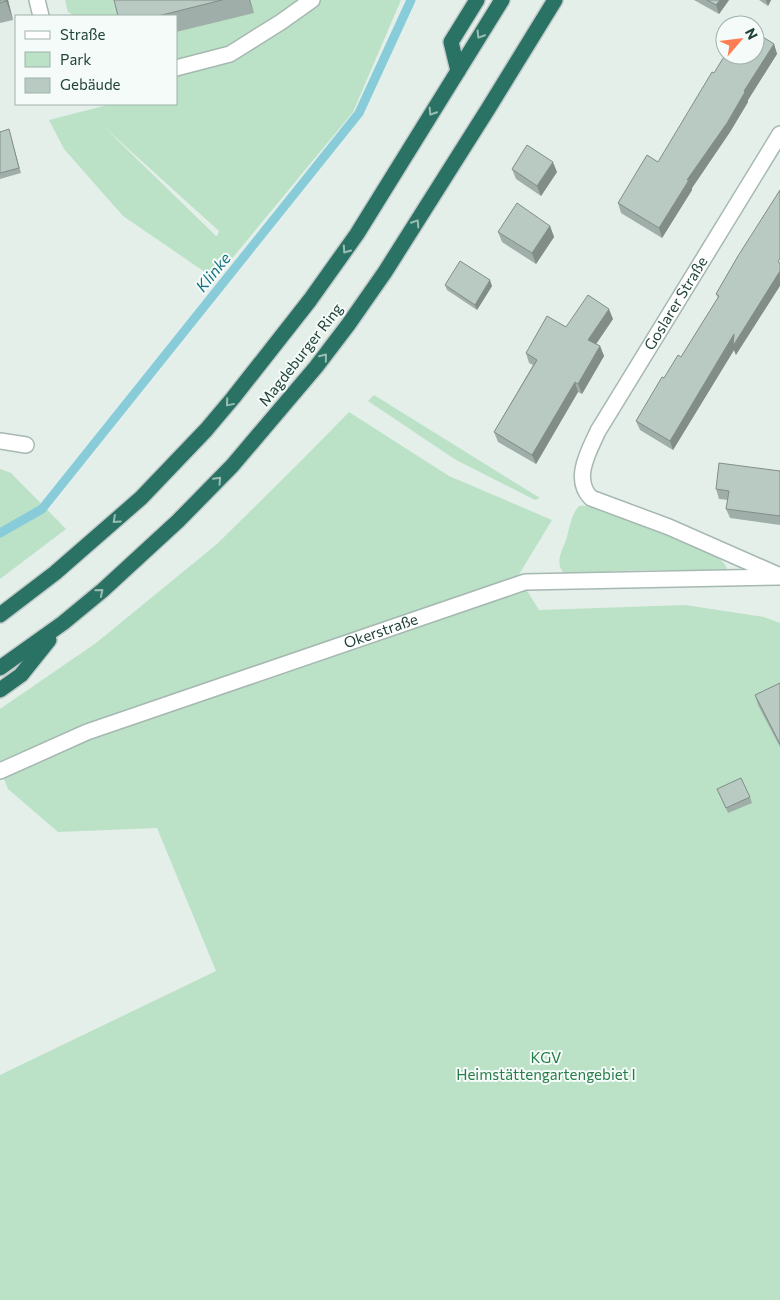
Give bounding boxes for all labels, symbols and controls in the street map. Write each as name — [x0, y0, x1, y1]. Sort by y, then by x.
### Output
legend — [15, 15, 178, 105]
north arrow — [715, 15, 765, 65]
text: Straße — [60, 25, 106, 43]
text: N — [742, 25, 762, 42]
one-way arrow — [477, 30, 486, 39]
text: Park — [60, 50, 91, 68]
text: Gebäude — [60, 75, 121, 93]
one-way arrow — [429, 107, 439, 116]
one-way arrow — [409, 219, 419, 228]
one-way arrow — [343, 244, 352, 254]
water label: Klinke — [191, 248, 234, 295]
street label: Goslarer Straße — [640, 253, 711, 353]
street label: Magdeburger Ring — [255, 299, 346, 409]
one-way arrow — [318, 354, 326, 363]
one-way arrow — [226, 397, 234, 406]
one-way arrow — [213, 477, 222, 486]
one-way arrow — [113, 514, 122, 523]
one-way arrow — [95, 588, 104, 597]
street label: Okerstraße — [341, 609, 420, 651]
park label: KGV Heimstättengartengebiet I — [456, 1048, 636, 1083]

